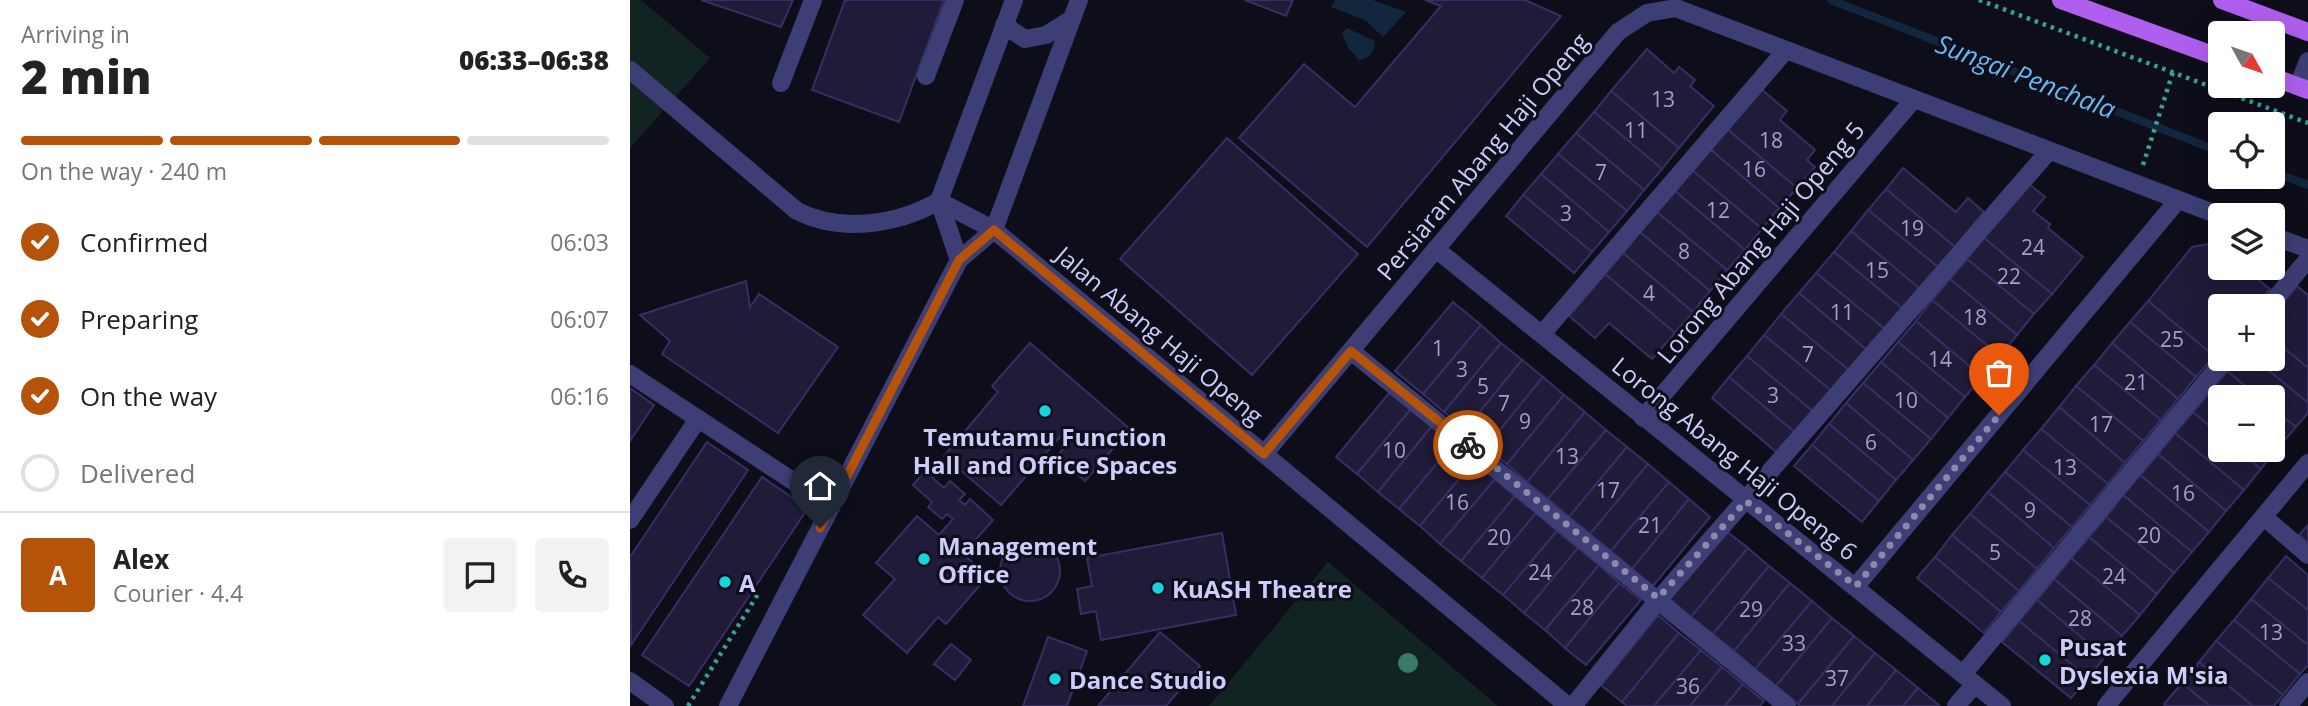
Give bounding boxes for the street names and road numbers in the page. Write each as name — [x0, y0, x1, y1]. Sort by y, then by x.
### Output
street label: Persiaran Abang Haji Openg — [1369, 25, 1595, 287]
street label: Lorong Abang Haji Openg 5 — [1649, 114, 1871, 370]
street label: Jalan Abang Haji Openg — [1048, 237, 1271, 432]
street label: Lorong Abang Haji Openg 6 — [1606, 349, 1864, 567]

